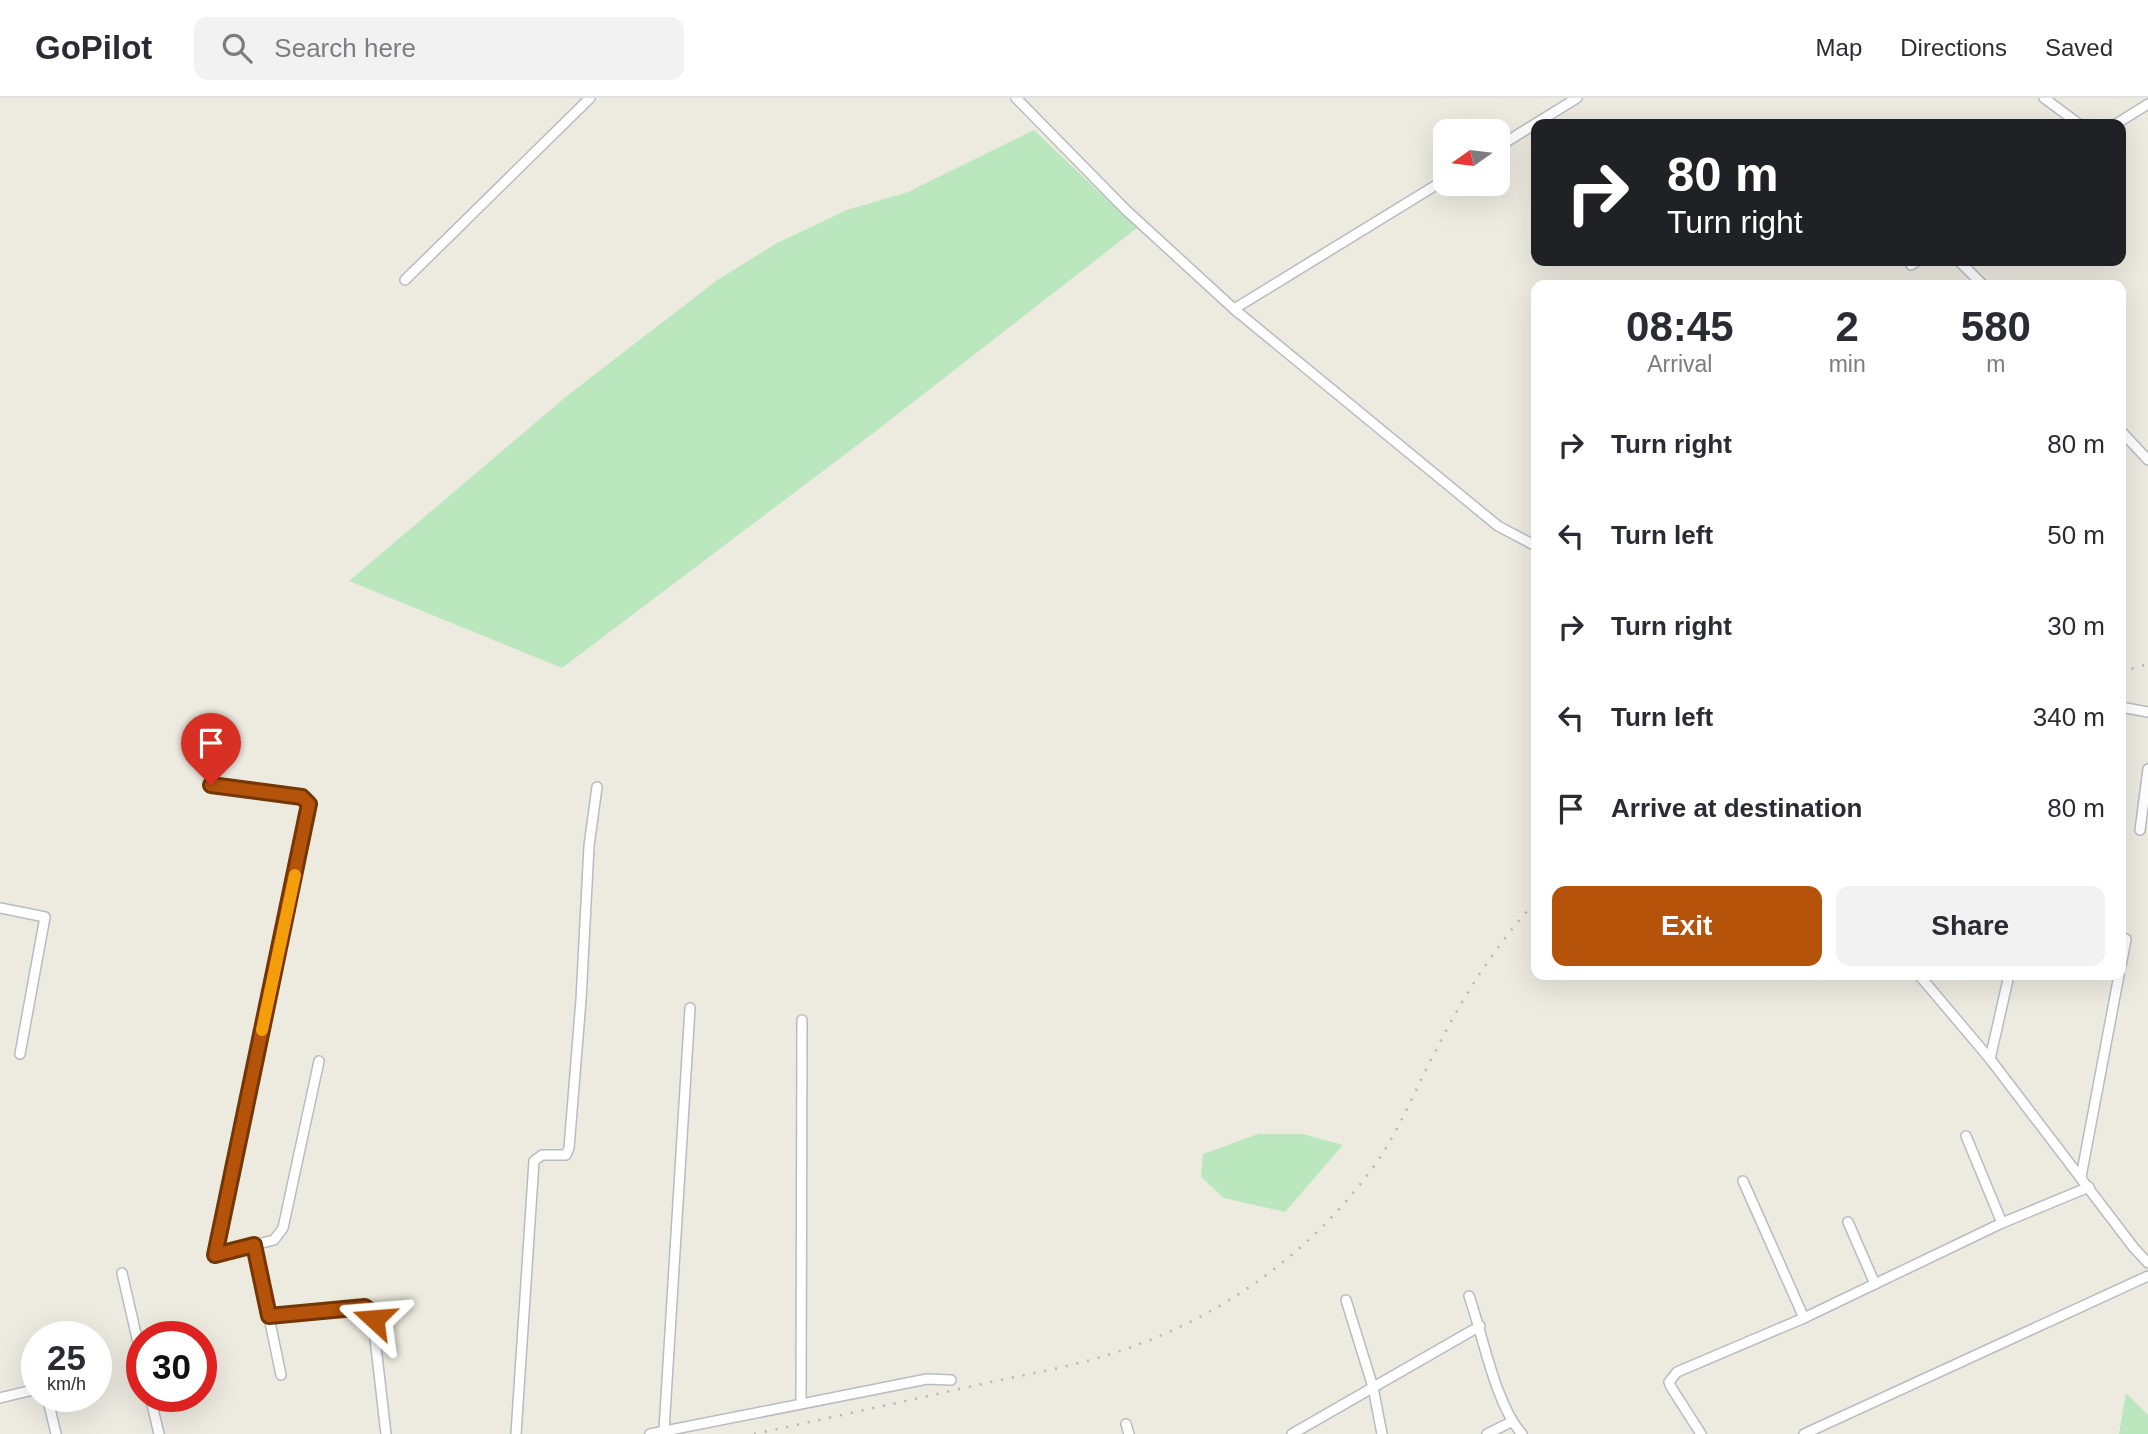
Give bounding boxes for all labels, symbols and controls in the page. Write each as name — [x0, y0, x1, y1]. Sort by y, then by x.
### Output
search box — [194, 17, 684, 80]
text: GoPilot — [35, 29, 152, 66]
icon: search — [218, 29, 256, 67]
text: Search here — [274, 33, 416, 63]
text: Map — [1816, 34, 1862, 61]
text: Directions — [1900, 34, 2007, 61]
text: Saved — [2045, 34, 2113, 61]
north arrow — [1433, 119, 1510, 196]
map controls — [1433, 119, 1510, 196]
icon: right — [1552, 147, 1643, 238]
text: 80 m — [1667, 147, 1779, 201]
text: Turn right — [1667, 204, 1803, 240]
text: 08:45 — [1626, 303, 1734, 350]
text: 2 — [1835, 303, 1859, 350]
text: 580 — [1961, 303, 2031, 350]
text: Arrival — [1647, 351, 1712, 377]
text: min — [1829, 351, 1866, 377]
text: m — [1986, 351, 2005, 377]
icon: right — [1552, 426, 1590, 464]
text: Turn right — [1611, 429, 1732, 459]
text: 80 m — [2047, 429, 2105, 459]
icon: left — [1552, 517, 1590, 555]
text: Turn left — [1611, 520, 1713, 550]
text: 50 m — [2047, 520, 2105, 550]
icon: right — [1552, 608, 1590, 646]
text: Turn right — [1611, 611, 1732, 641]
text: 30 m — [2047, 611, 2105, 641]
icon: left — [1552, 699, 1590, 737]
text: Turn left — [1611, 702, 1713, 732]
text: 340 m — [2033, 702, 2105, 732]
pin — [181, 713, 241, 785]
icon: arrive — [192, 724, 230, 762]
icon: arrive — [1552, 790, 1590, 828]
text: Arrive at destination — [1611, 793, 1862, 823]
text: 80 m — [2047, 793, 2105, 823]
button: Exit — [1552, 886, 1822, 966]
button: Share — [1836, 886, 2105, 966]
position arrow — [337, 1282, 411, 1356]
speed limit sign: 30 — [126, 1321, 217, 1412]
text: 25 — [47, 1338, 86, 1377]
text: km/h — [47, 1374, 86, 1394]

